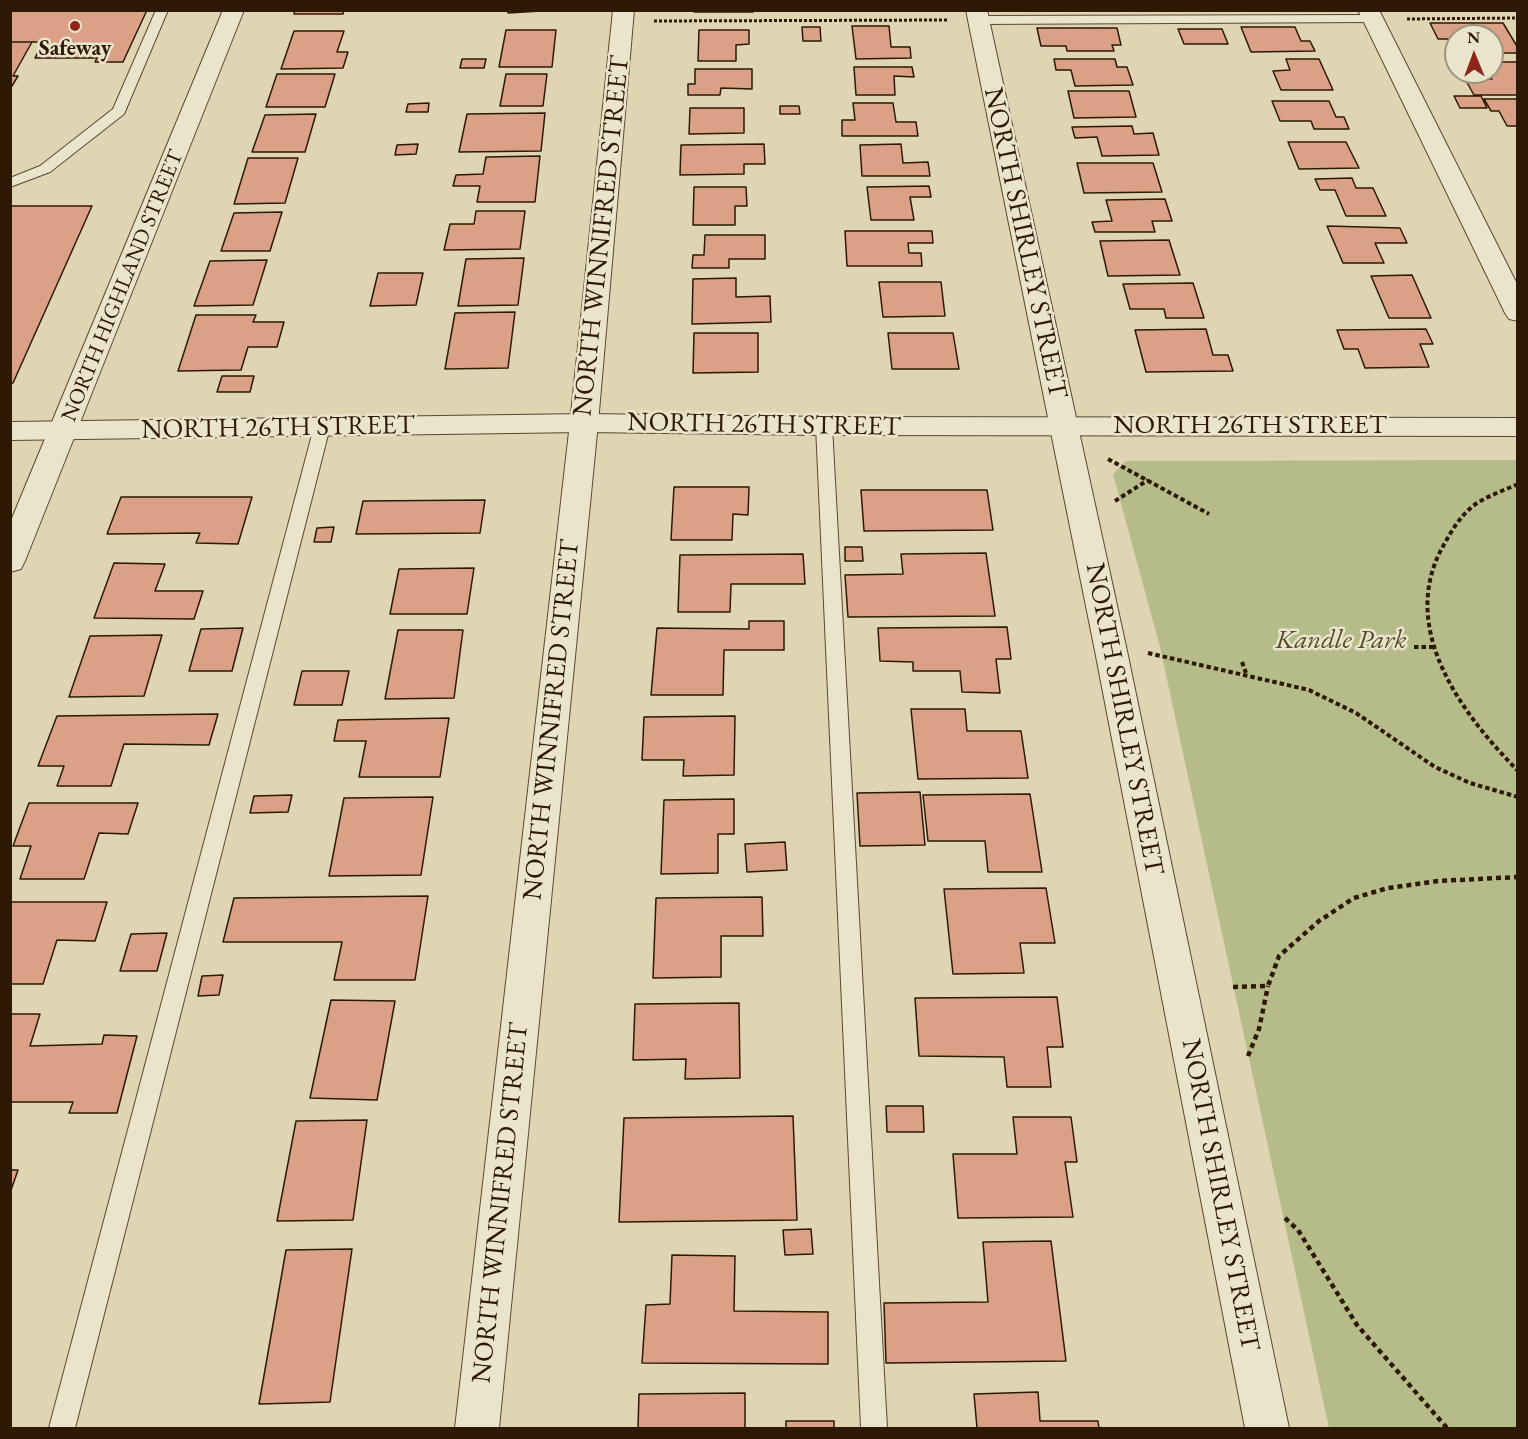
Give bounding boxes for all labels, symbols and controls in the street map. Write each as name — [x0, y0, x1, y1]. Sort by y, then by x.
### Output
marker: Safeway — [68, 19, 82, 33]
north arrow — [1444, 24, 1504, 84]
text: N — [1467, 27, 1480, 48]
place label: Safeway — [39, 36, 111, 62]
street label: NORTH WINNIFRED STREET — [567, 54, 637, 418]
street label: NORTH SHIRLEY STREET — [976, 84, 1074, 402]
street label: NORTH HIGHLAND STREET — [56, 146, 190, 426]
street label: NORTH 26TH STREET — [627, 406, 901, 444]
street label: NORTH 26TH STREET — [141, 409, 415, 447]
street label: NORTH 26TH STREET — [1113, 410, 1387, 442]
street label: NORTH WINNIFRED STREET — [517, 538, 587, 902]
street label: NORTH SHIRLEY STREET — [1078, 560, 1170, 878]
park label: Kandle Park — [1276, 625, 1406, 657]
street label: NORTH WINNIFRED STREET — [466, 1021, 536, 1385]
street label: NORTH SHIRLEY STREET — [1174, 1036, 1266, 1354]

